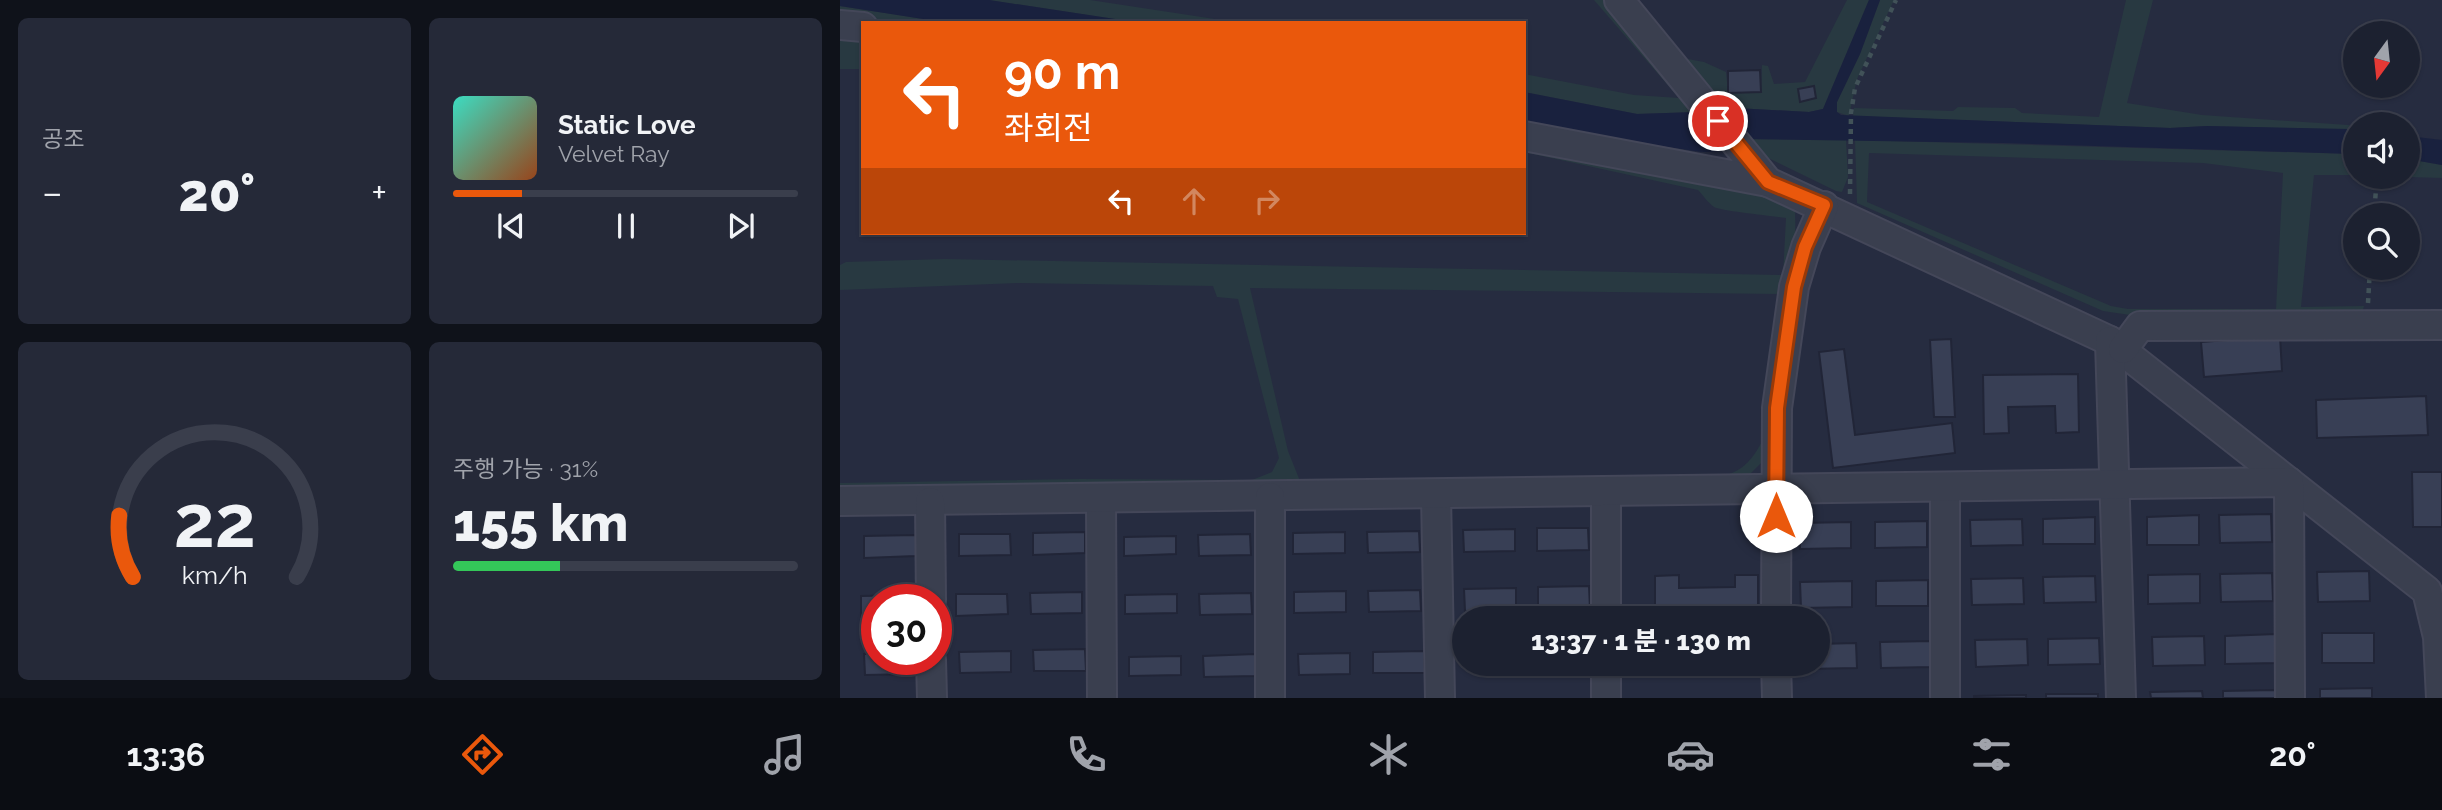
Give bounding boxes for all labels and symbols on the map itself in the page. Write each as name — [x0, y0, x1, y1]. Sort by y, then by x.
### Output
north arrow — [2343, 21, 2420, 98]
pin — [1688, 91, 1748, 151]
position arrow — [1739, 479, 1813, 553]
speed limit sign: 30 — [861, 584, 952, 675]

